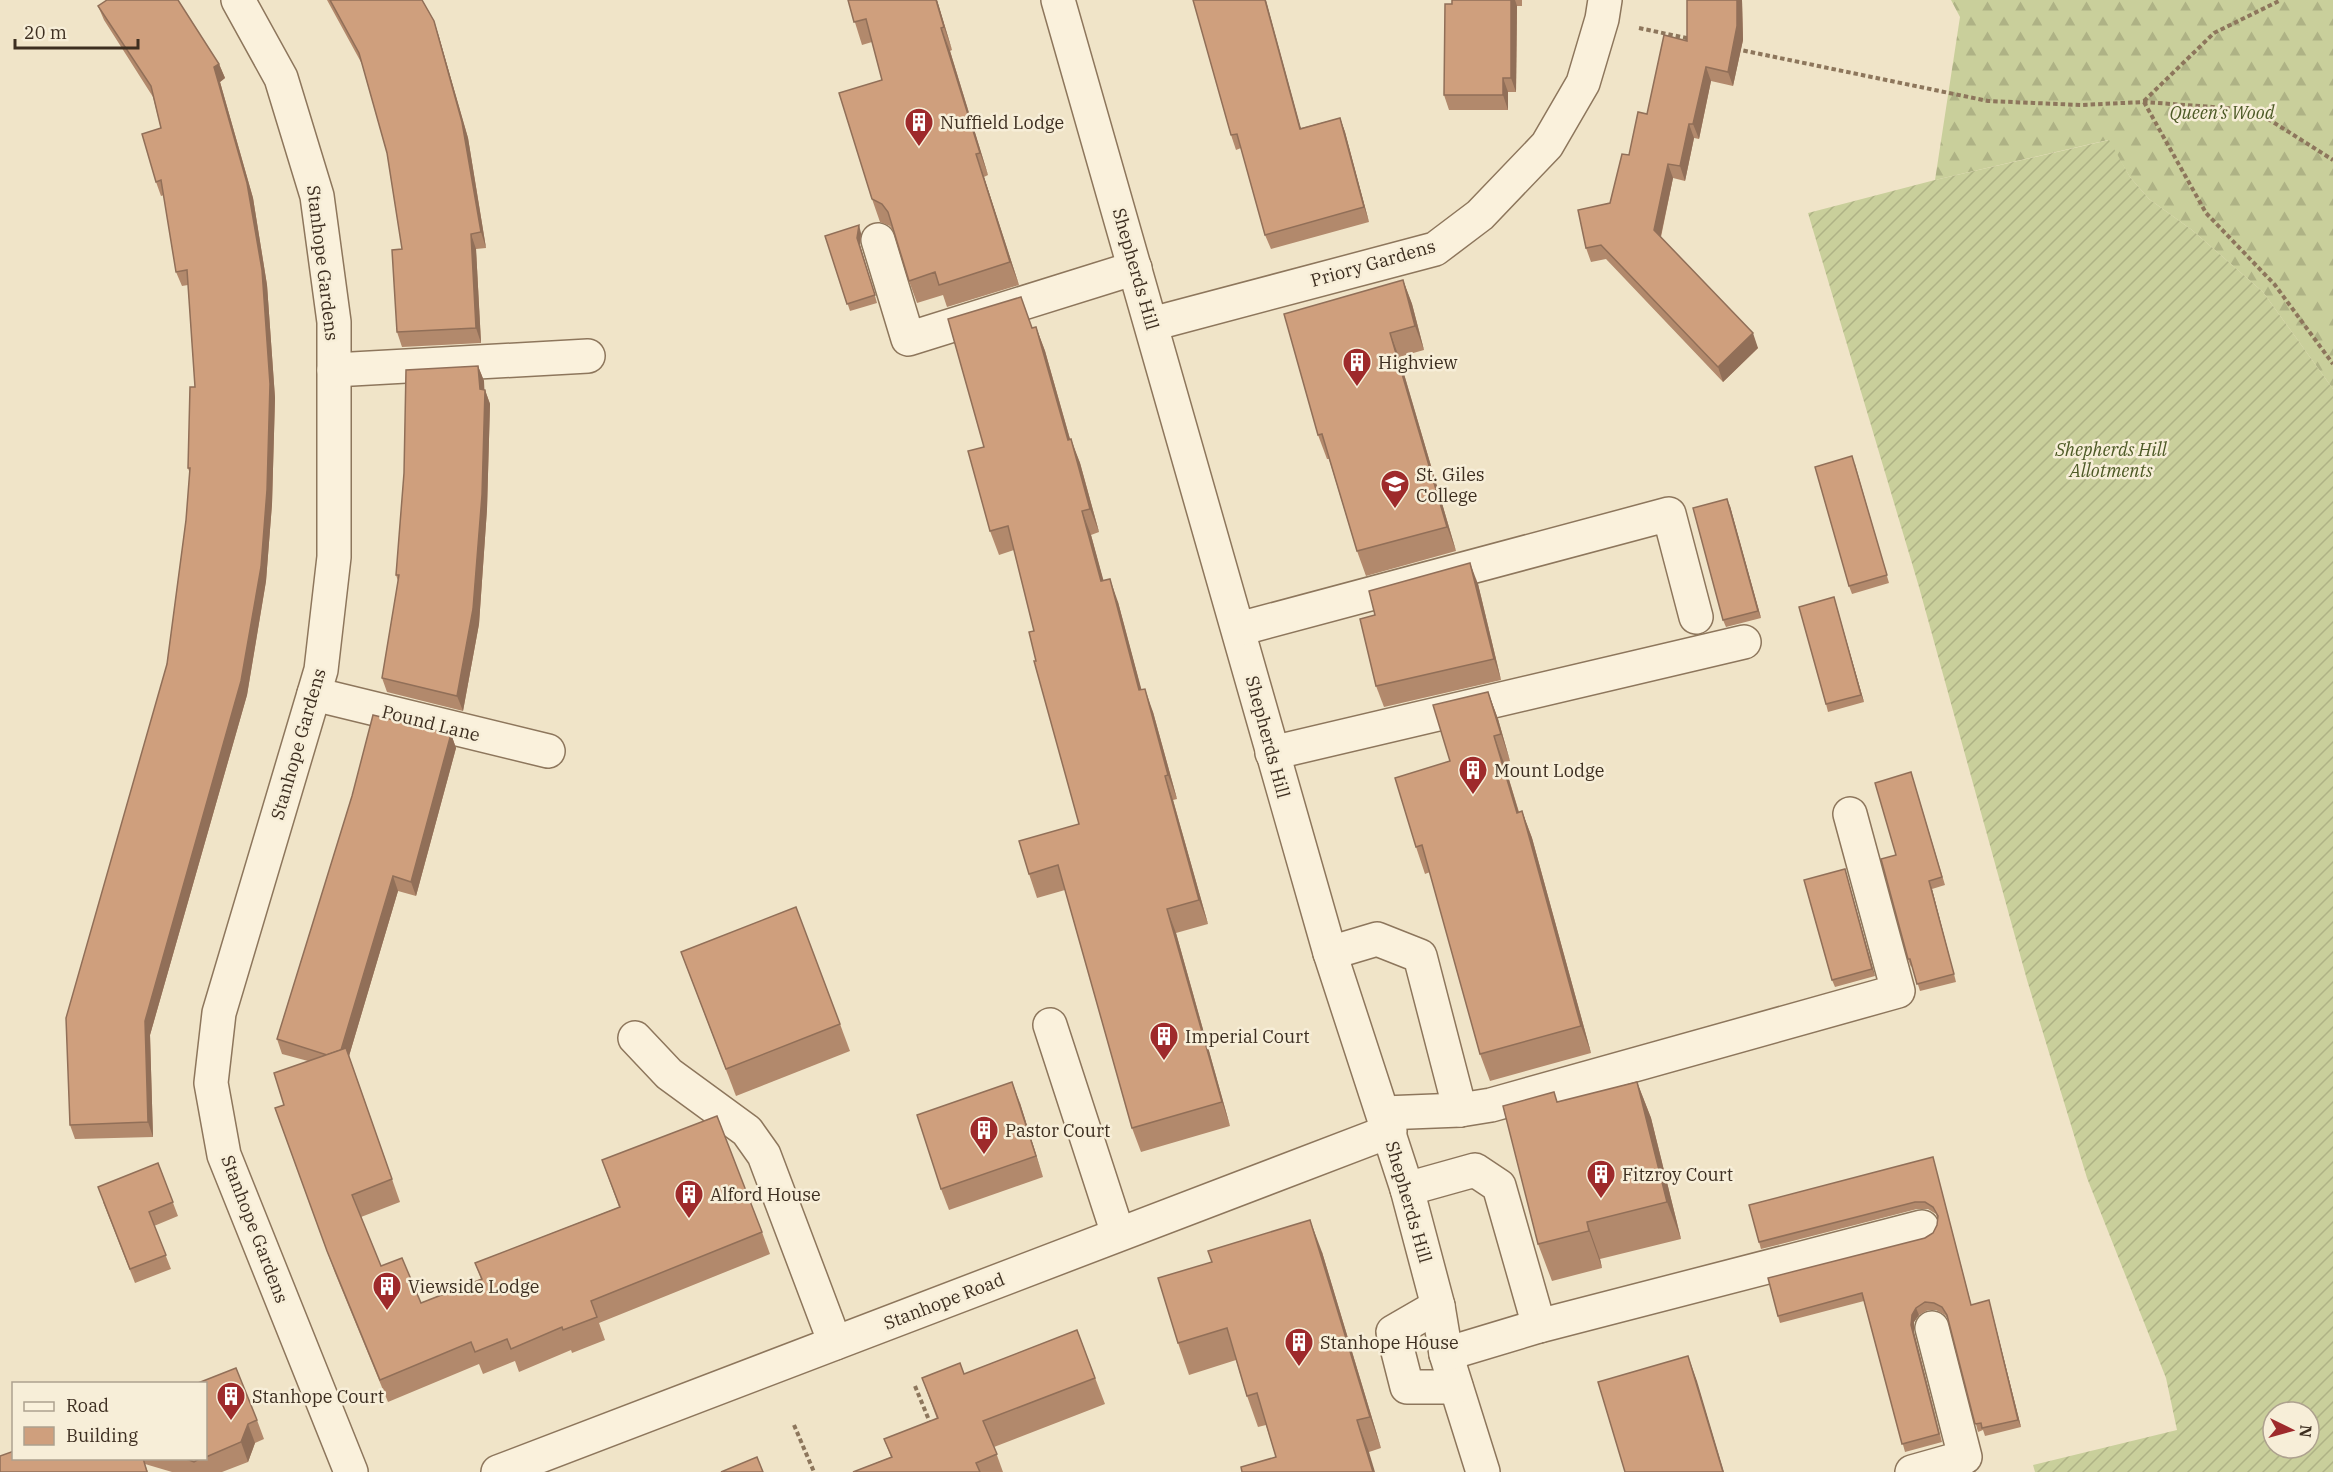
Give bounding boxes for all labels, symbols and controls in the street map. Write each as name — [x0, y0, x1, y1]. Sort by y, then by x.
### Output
scale bar — [15, 12, 138, 50]
text: 20 m — [24, 21, 67, 44]
park label: Queen’s Wood — [2169, 101, 2275, 124]
building icon: Nuffield Lodge — [903, 106, 935, 148]
place label: Nuffield Lodge — [940, 111, 1064, 134]
street label: Stanhope Gardens — [302, 184, 344, 342]
street label: Shepherds Hill — [1108, 205, 1164, 333]
street label: Priory Gardens — [1308, 234, 1438, 292]
building icon: Highview — [1341, 346, 1373, 388]
place label: Highview — [1378, 351, 1458, 374]
park label: Shepherds Hill Allotments — [2054, 438, 2168, 482]
place label: St. Giles College — [1416, 463, 1485, 507]
school or university icon: St. Giles College — [1379, 468, 1411, 510]
street label: Stanhope Gardens — [265, 666, 331, 822]
street label: Shepherds Hill — [1241, 673, 1295, 801]
street label: Pound Lane — [379, 700, 483, 746]
building icon: Mount Lodge — [1457, 754, 1489, 796]
place label: Mount Lodge — [1494, 759, 1604, 782]
building icon: Imperial Court — [1148, 1020, 1180, 1062]
place label: Imperial Court — [1185, 1025, 1310, 1048]
building icon: Pastor Court — [968, 1114, 1000, 1156]
place label: Pastor Court — [1005, 1119, 1110, 1142]
street label: Shepherds Hill — [1381, 1138, 1437, 1266]
street label: Stanhope Gardens — [216, 1152, 294, 1306]
building icon: Fitzroy Court — [1585, 1158, 1617, 1200]
place label: Fitzroy Court — [1622, 1163, 1733, 1186]
building icon: Alford House — [673, 1178, 705, 1220]
place label: Alford House — [710, 1183, 821, 1206]
street label: Stanhope Road — [880, 1267, 1008, 1335]
building icon: Viewside Lodge — [371, 1270, 403, 1312]
place label: Viewside Lodge — [408, 1275, 539, 1298]
building icon: Stanhope House — [1283, 1326, 1315, 1368]
place label: Stanhope House — [1320, 1331, 1459, 1354]
building icon: Stanhope Court — [215, 1380, 247, 1422]
legend — [12, 1382, 207, 1460]
place label: Stanhope Court — [252, 1385, 384, 1408]
text: Road — [66, 1394, 109, 1417]
north arrow — [2261, 1400, 2321, 1460]
text: Building — [66, 1424, 138, 1447]
text: N — [2295, 1424, 2316, 1438]

